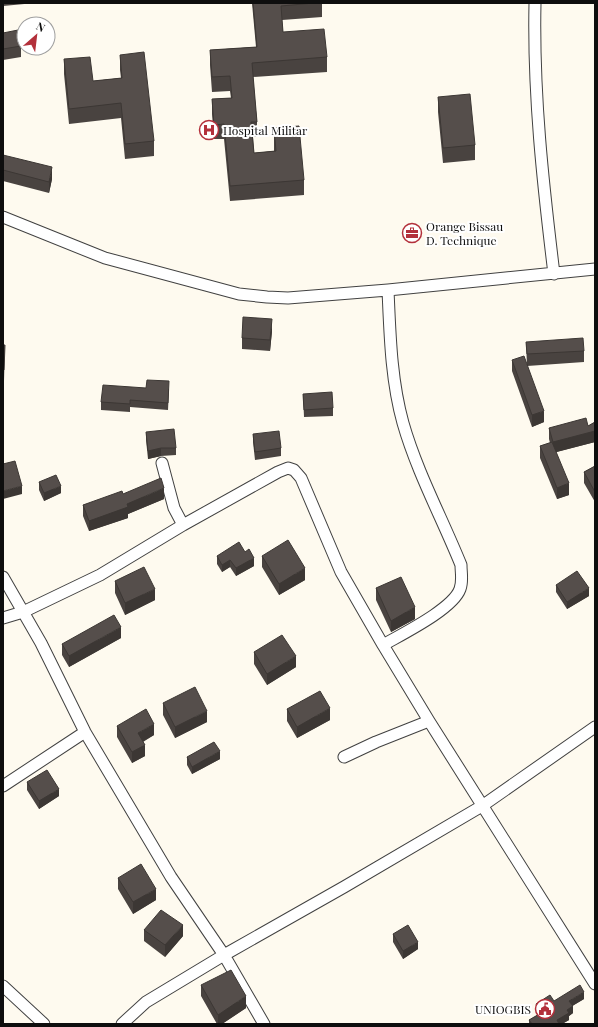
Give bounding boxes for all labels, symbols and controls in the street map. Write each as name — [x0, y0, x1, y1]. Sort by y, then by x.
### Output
north arrow — [16, 16, 56, 56]
text: N — [34, 18, 48, 35]
hospital icon: Hospital Militar — [198, 119, 220, 141]
place label: Hospital Militar — [223, 122, 308, 138]
place label: Orange Bissau D. Technique — [426, 218, 503, 248]
office icon: Orange Bissau D. Technique — [401, 222, 423, 244]
public building icon: UNIOGBIS — [534, 998, 556, 1020]
place label: UNIOGBIS — [475, 1001, 531, 1017]

